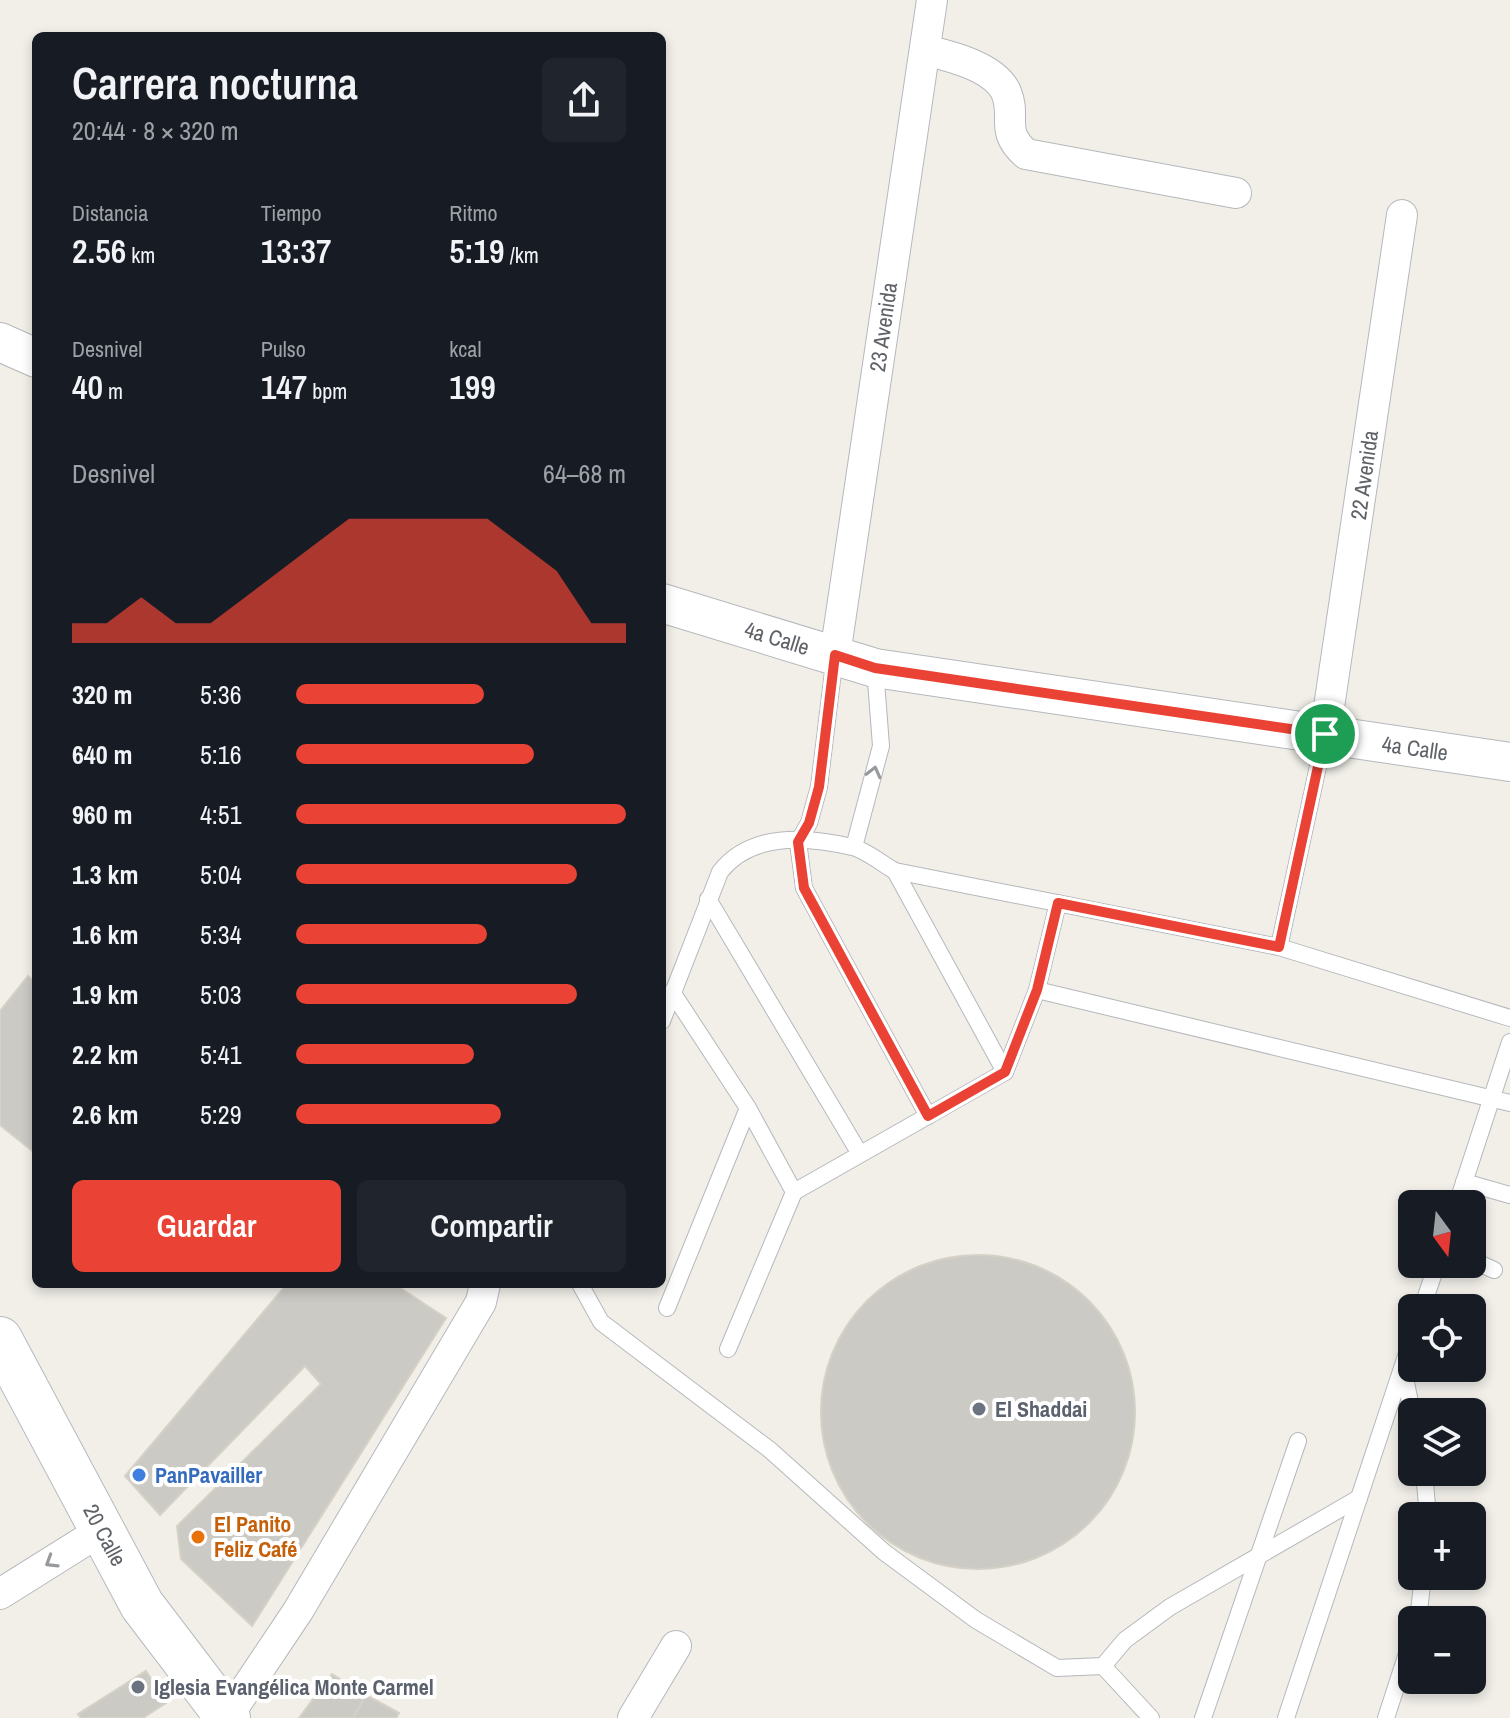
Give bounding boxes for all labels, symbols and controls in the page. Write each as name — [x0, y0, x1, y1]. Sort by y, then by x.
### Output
text: Carrera nocturna — [72, 53, 358, 113]
button: share — [542, 58, 626, 142]
text: 20:44 · 8 × 320 m — [72, 113, 239, 148]
text: Distancia — [72, 198, 148, 228]
text: Tiempo — [261, 198, 321, 228]
text: Ritmo — [449, 198, 497, 228]
text: 2.56 — [72, 228, 126, 274]
text: 13:37 — [261, 228, 331, 274]
text: 5:19 — [449, 228, 505, 274]
text: km — [126, 240, 155, 270]
text: /km — [505, 240, 539, 270]
street label: 23 Avenida — [862, 280, 904, 374]
text: Desnivel — [72, 334, 142, 364]
text: Pulso — [261, 334, 306, 364]
text: kcal — [449, 334, 481, 364]
text: 40 — [72, 364, 103, 410]
text: 147 — [261, 364, 307, 410]
text: 199 — [449, 364, 496, 410]
text: m — [103, 376, 123, 406]
text: bpm — [307, 376, 347, 406]
street label: 22 Avenida — [1343, 428, 1385, 522]
text: Desnivel — [72, 456, 155, 491]
text: 64–68 m — [543, 456, 626, 491]
street label: 4a Calle — [741, 614, 813, 662]
text: 320 m — [72, 677, 132, 712]
text: 5:36 — [200, 677, 242, 712]
pin — [1291, 700, 1359, 768]
icon: arrive — [1303, 712, 1347, 756]
street label: 4a Calle — [1380, 729, 1450, 767]
text: 640 m — [72, 737, 132, 772]
text: 5:16 — [200, 737, 242, 772]
one-way arrow — [865, 765, 882, 779]
text: 960 m — [72, 797, 132, 832]
text: 4:51 — [200, 797, 242, 832]
text: 1.3 km — [72, 857, 138, 892]
text: 5:04 — [200, 857, 242, 892]
text: 1.6 km — [72, 917, 138, 952]
text: 5:34 — [200, 917, 242, 952]
text: 1.9 km — [72, 977, 138, 1012]
text: 5:03 — [200, 977, 242, 1012]
text: 2.2 km — [72, 1037, 138, 1072]
text: 5:41 — [200, 1037, 242, 1072]
text: 2.6 km — [72, 1097, 138, 1132]
text: 5:29 — [200, 1097, 242, 1132]
button: Guardar — [72, 1180, 341, 1272]
button: Compartir — [357, 1180, 626, 1272]
north arrow — [1398, 1190, 1486, 1278]
map controls — [1398, 1190, 1486, 1694]
button: locate — [1398, 1294, 1486, 1382]
place label: El Shaddai — [995, 1394, 1087, 1424]
button: layers — [1398, 1398, 1486, 1486]
marker: El Shaddai — [970, 1400, 988, 1418]
place label: PanPavailler — [155, 1460, 262, 1490]
marker: PanPavailler — [130, 1466, 148, 1484]
street label: 20 Calle — [76, 1499, 134, 1571]
button: + — [1398, 1502, 1486, 1590]
place label: El Panito Feliz Café — [214, 1509, 297, 1564]
marker: El Panito Feliz Café — [189, 1528, 207, 1546]
one-way arrow — [45, 1552, 60, 1567]
button: − — [1398, 1606, 1486, 1694]
place label: Iglesia Evangélica Monte Carmel — [154, 1672, 434, 1702]
marker: Iglesia Evangélica Monte Carmel — [129, 1678, 147, 1696]

